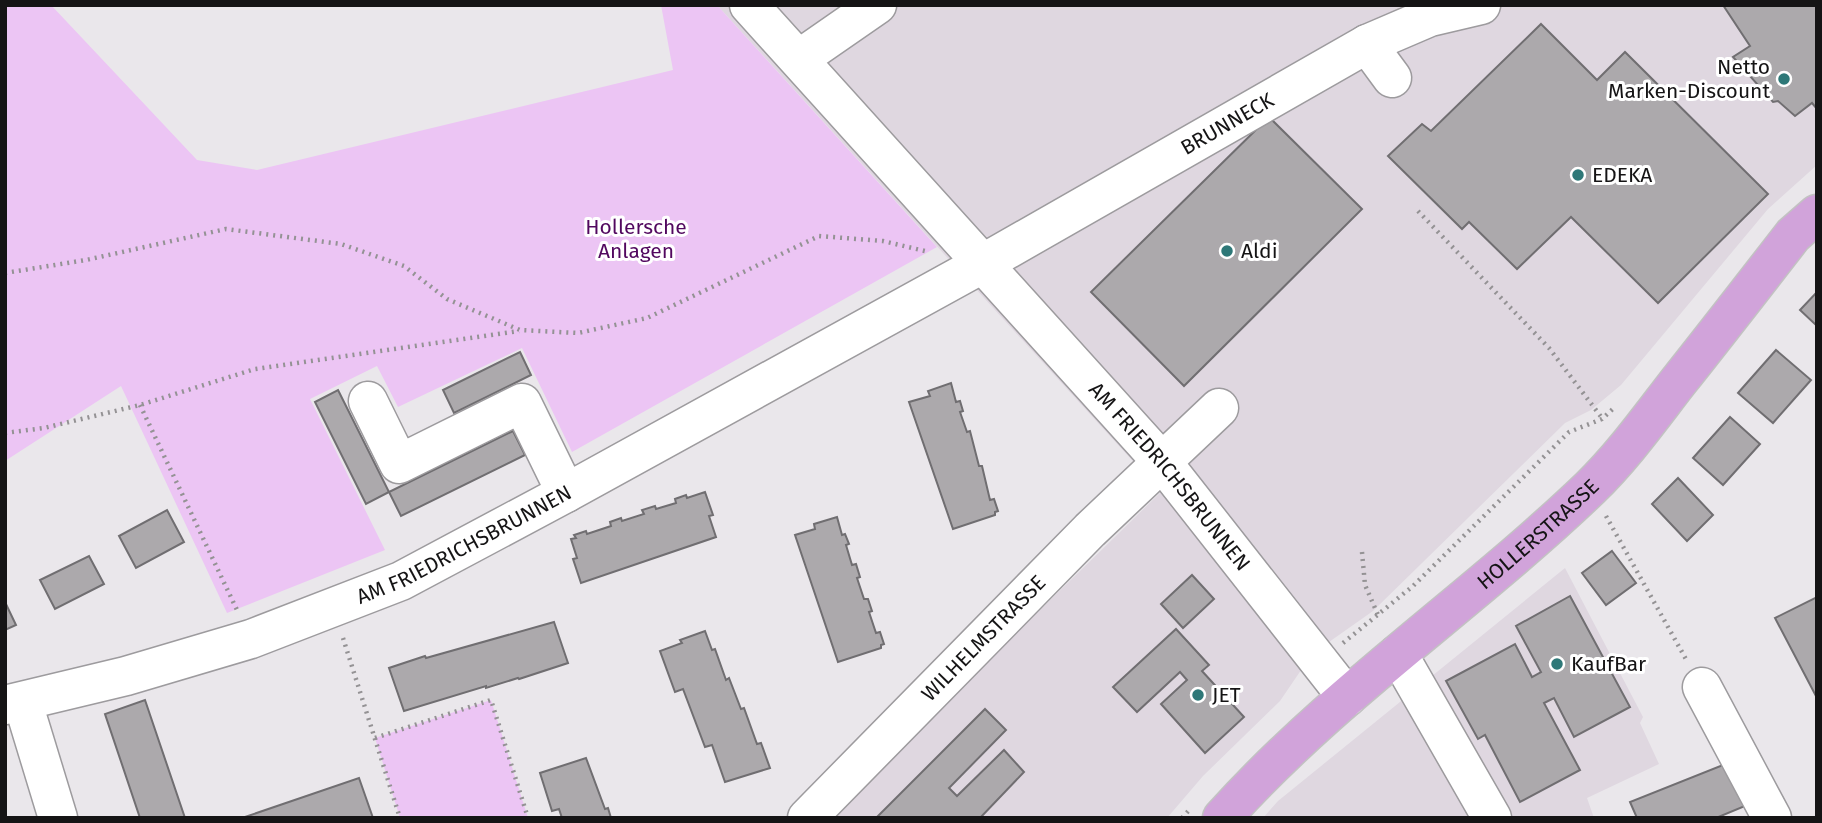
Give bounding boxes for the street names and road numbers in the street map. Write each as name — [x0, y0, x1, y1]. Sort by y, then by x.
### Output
street label: BRUNNECK — [1176, 87, 1279, 161]
street label: AM FRIEDRICHSBRUNNEN — [1083, 377, 1256, 576]
street label: HOLLERSTRASSE — [1472, 474, 1604, 595]
street label: AM FRIEDRICHSBRUNNEN — [353, 479, 576, 610]
street label: WILHELMSTRASSE — [916, 570, 1051, 707]

